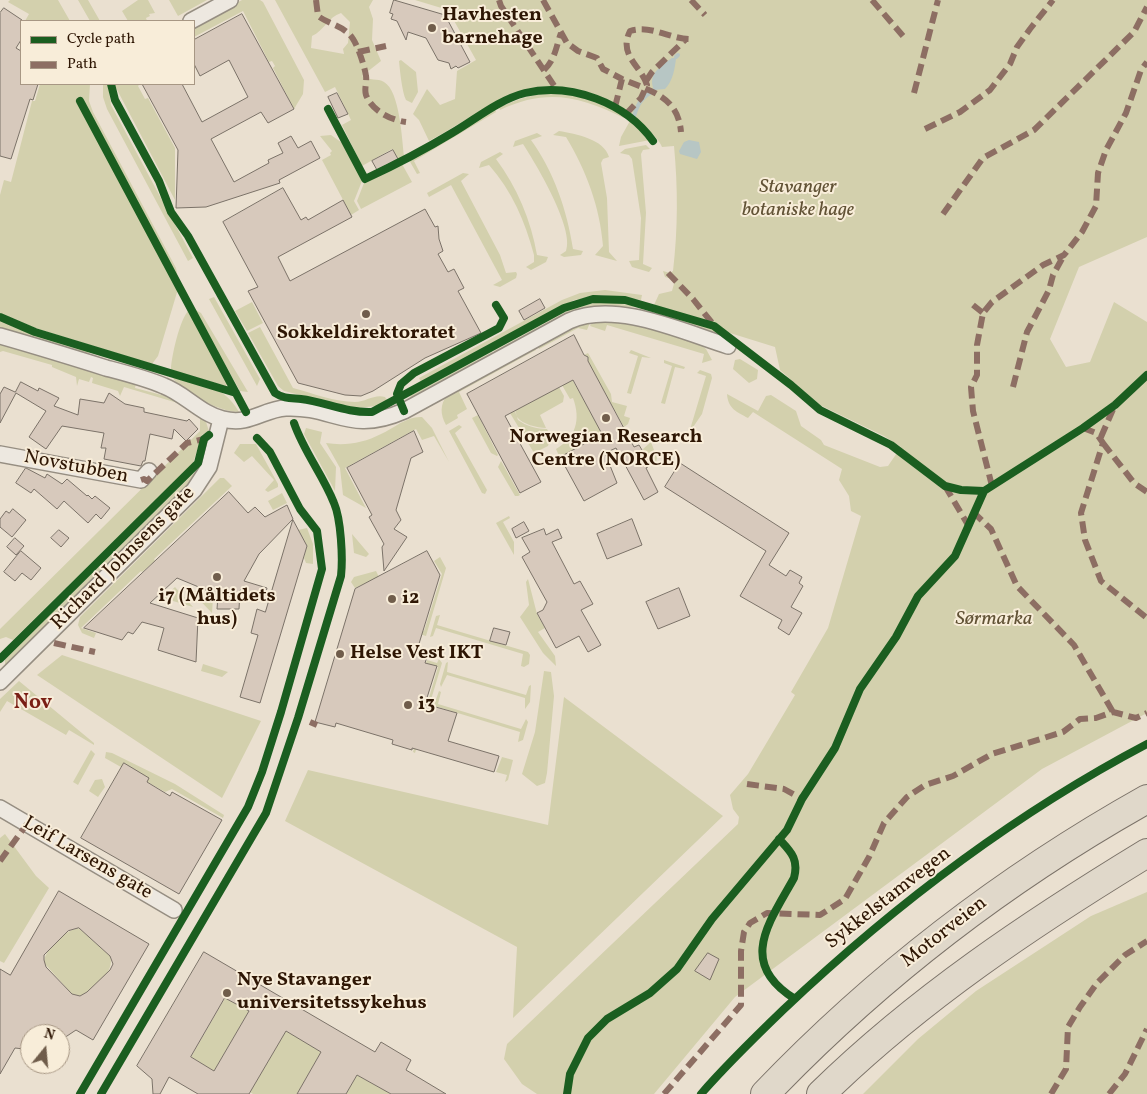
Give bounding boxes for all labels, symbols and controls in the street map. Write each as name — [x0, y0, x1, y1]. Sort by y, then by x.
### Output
place label: Havhesten barnehage — [442, 4, 543, 51]
legend — [20, 20, 195, 85]
marker: Havhesten barnehage — [426, 22, 438, 34]
text: Cycle path — [67, 29, 135, 50]
text: Path — [67, 54, 97, 75]
park label: Stavanger botaniske hage — [742, 176, 854, 223]
marker: Sokkeldirektoratet — [360, 308, 372, 320]
place label: Sokkeldirektoratet — [277, 322, 455, 346]
marker: Norwegian Research Centre (NORCE) — [600, 412, 612, 424]
place label: Norwegian Research Centre (NORCE) — [510, 426, 702, 473]
street label: Novstubben — [22, 446, 130, 490]
street label: Richard Johnsens gate — [47, 482, 201, 636]
marker: i7 (Måltidets hus) — [211, 571, 223, 583]
place label: i7 (Måltidets hus) — [158, 585, 276, 632]
place label: i2 — [402, 587, 419, 611]
marker: i2 — [386, 593, 398, 605]
park label: Sørmarka — [956, 608, 1032, 632]
place label: Helse Vest IKT — [350, 642, 484, 666]
marker: Helse Vest IKT — [334, 648, 346, 660]
district label: Nov — [14, 691, 52, 717]
place label: i3 — [418, 693, 435, 717]
marker: i3 — [402, 699, 414, 711]
street label: Leif Larsens gate — [18, 812, 156, 906]
street label: Sykkelstamvegen — [821, 843, 957, 955]
street label: Motorveien — [897, 892, 993, 974]
place label: Nye Stavanger universitetssykehus — [237, 969, 427, 1016]
marker: Nye Stavanger universitetssykehus — [221, 987, 233, 999]
north arrow — [20, 1024, 70, 1074]
text: N — [42, 1025, 57, 1046]

